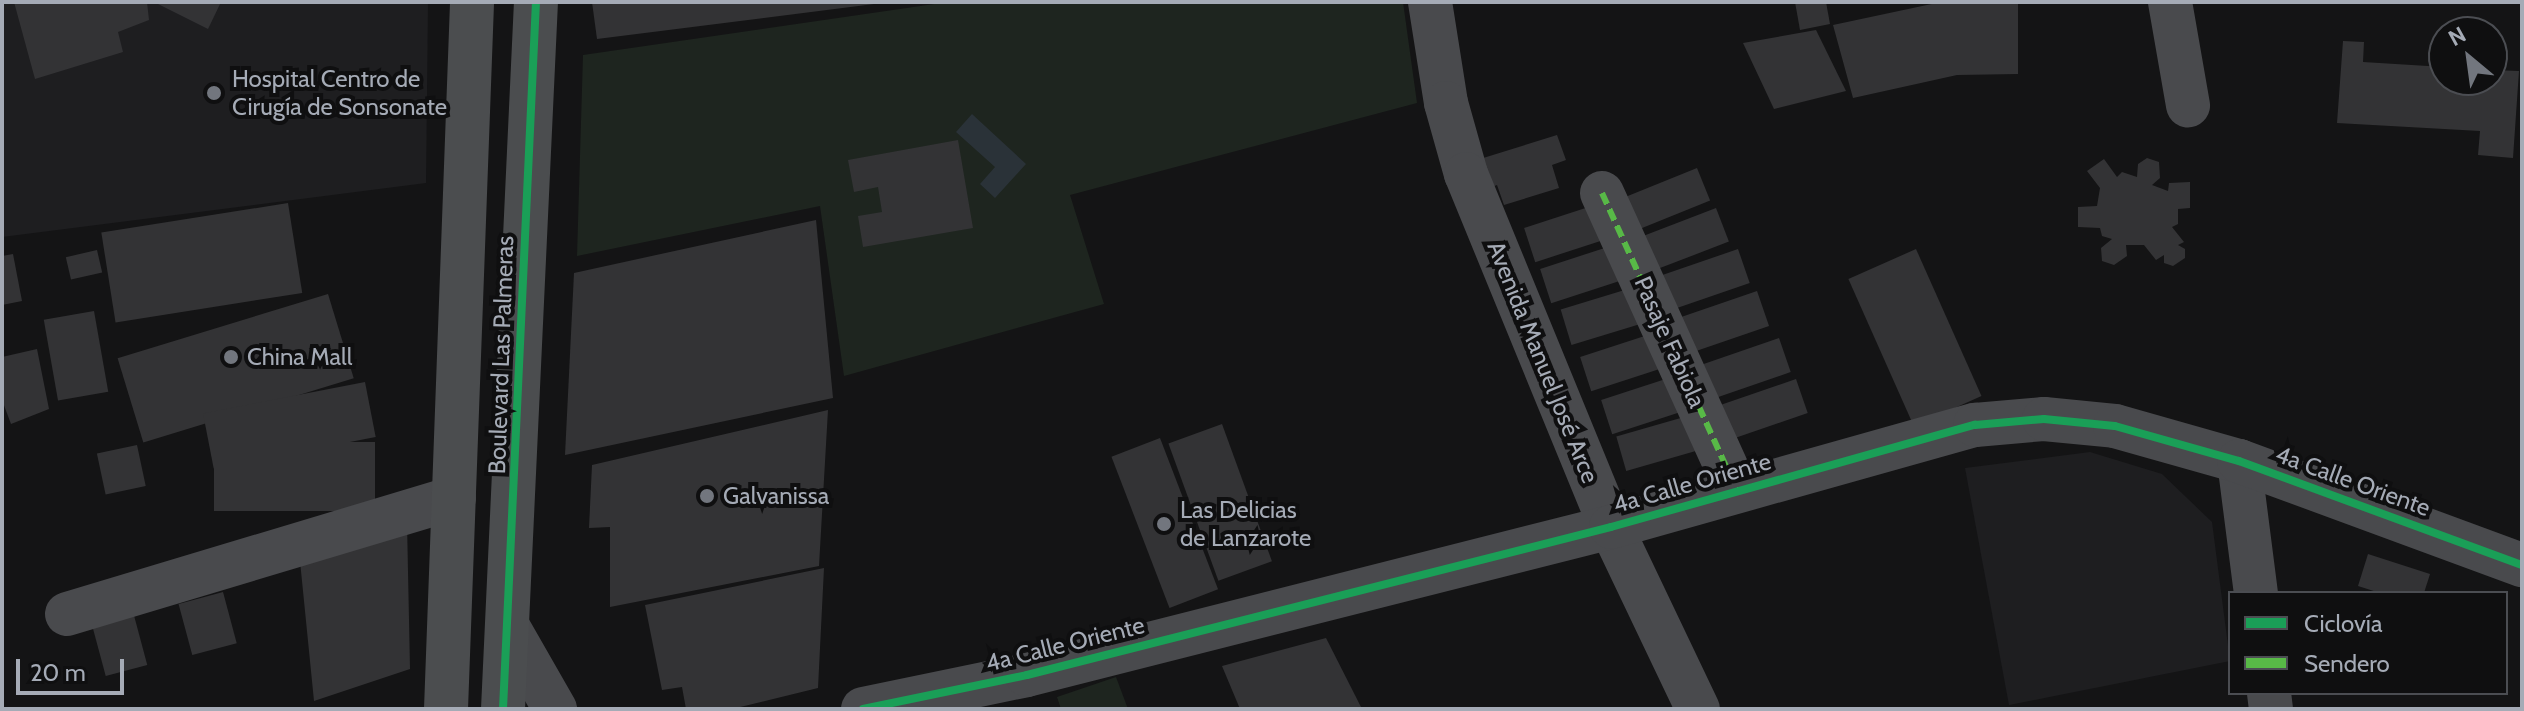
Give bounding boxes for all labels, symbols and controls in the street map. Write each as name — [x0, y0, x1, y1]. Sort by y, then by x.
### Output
north arrow — [2428, 16, 2508, 96]
text: N — [2444, 21, 2470, 52]
place label: Hospital Centro de Cirugía de Sonsonate — [232, 65, 447, 121]
marker: Hospital Centro de Cirugía de Sonsonate — [203, 82, 225, 104]
street label: Boulevard Las Palmeras — [482, 235, 520, 475]
street label: Avenida Manuel José Arce — [1481, 237, 1605, 487]
street label: Pasaje Fabiola — [1628, 272, 1712, 412]
place label: China Mall — [247, 343, 352, 371]
marker: China Mall — [222, 348, 240, 366]
street label: 4a Calle Oriente — [2272, 440, 2434, 522]
street label: 4a Calle Oriente — [1610, 447, 1774, 519]
place label: Galvanissa — [723, 482, 829, 510]
marker: Galvanissa — [698, 487, 716, 505]
place label: Las Delicias de Lanzarote — [1180, 496, 1311, 552]
marker: Las Delicias de Lanzarote — [1155, 515, 1173, 533]
legend — [2228, 591, 2508, 695]
text: Ciclovía — [2304, 609, 2382, 638]
street label: 4a Calle Oriente — [983, 610, 1147, 678]
scale bar — [20, 643, 128, 693]
text: Sendero — [2304, 649, 2390, 678]
text: 20 m — [30, 658, 86, 687]

